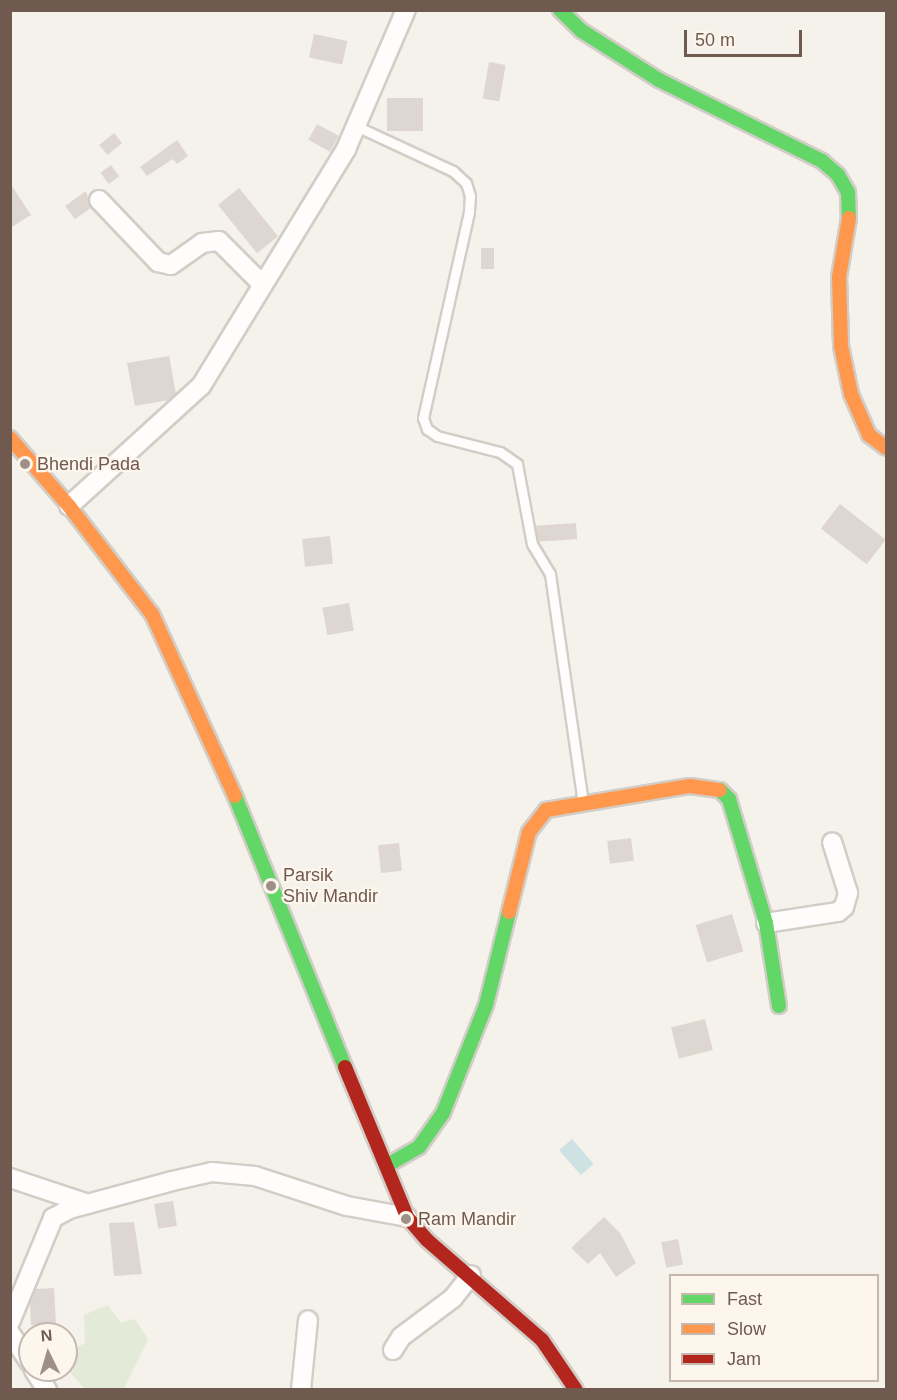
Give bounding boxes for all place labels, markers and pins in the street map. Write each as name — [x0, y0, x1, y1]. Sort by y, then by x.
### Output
place label: Bhendi Pada — [37, 453, 140, 475]
marker: Bhendi Pada — [18, 457, 32, 471]
place label: Parsik Shiv Mandir — [283, 865, 378, 908]
marker: Parsik Shiv Mandir — [264, 879, 278, 893]
place label: Ram Mandir — [418, 1208, 516, 1230]
marker: Ram Mandir — [399, 1212, 413, 1226]

